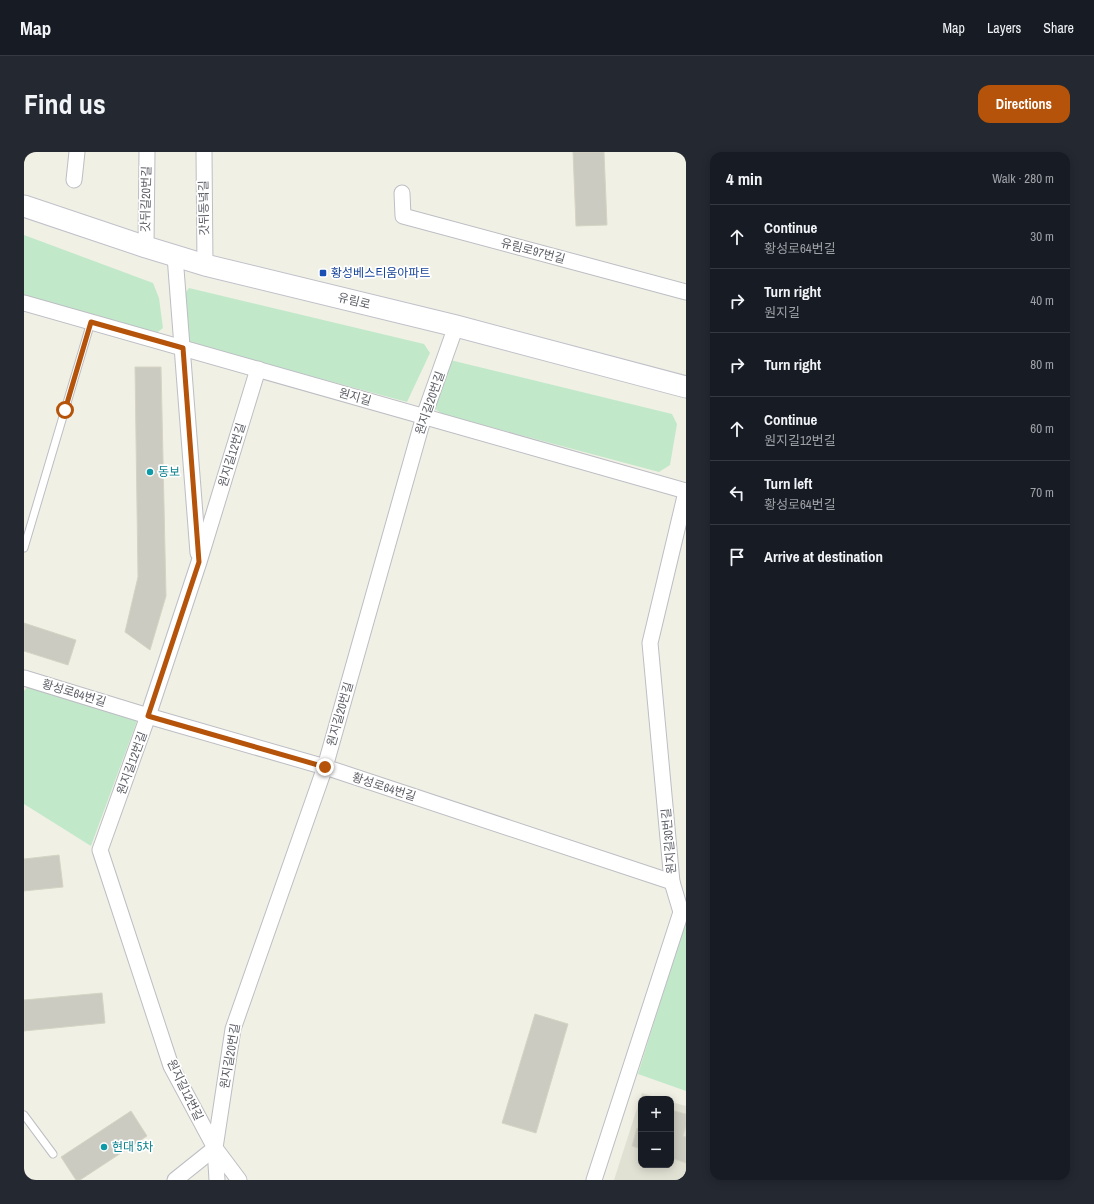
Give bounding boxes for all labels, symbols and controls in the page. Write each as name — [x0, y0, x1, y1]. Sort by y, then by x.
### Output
text: Map — [20, 15, 51, 41]
text: Map — [943, 19, 965, 37]
text: Layers — [987, 19, 1021, 37]
text: Share — [1043, 19, 1074, 37]
text: Find us — [24, 85, 106, 123]
button: Directions — [978, 85, 1070, 123]
street label: 갓뒤길20번길 — [137, 166, 155, 232]
text: 4 min — [726, 167, 762, 190]
text: Walk · 280 m — [992, 170, 1054, 187]
street label: 갓뒤동녘길 — [196, 180, 212, 236]
text: Continue — [764, 217, 817, 238]
icon: ahead — [726, 226, 748, 248]
text: 30 m — [1030, 228, 1054, 245]
street label: 유림로97번길 — [499, 235, 567, 267]
text: 황성로64번길 — [764, 240, 836, 257]
place label: 황성베스티움아파트 — [331, 265, 430, 281]
marker: 황성베스티움아파트 — [318, 268, 328, 278]
text: Turn right — [764, 281, 821, 302]
street label: 유림로 — [336, 289, 372, 313]
icon: right — [726, 290, 748, 312]
text: 40 m — [1030, 292, 1054, 309]
text: 원지길 — [764, 304, 800, 321]
icon: right — [726, 354, 748, 376]
text: Turn right — [764, 354, 821, 375]
text: 80 m — [1030, 356, 1054, 373]
street label: 원지길20번길 — [412, 369, 448, 437]
street label: 원지길 — [337, 385, 373, 409]
route start — [56, 401, 74, 419]
text: Continue — [764, 409, 817, 430]
icon: ahead — [726, 418, 748, 440]
text: 60 m — [1030, 420, 1054, 437]
street label: 원지길12번길 — [215, 421, 249, 489]
text: 원지길12번길 — [764, 432, 836, 449]
place label: 동보 — [158, 464, 180, 480]
marker: 동보 — [145, 467, 155, 477]
text: Turn left — [764, 473, 812, 494]
icon: left — [726, 482, 748, 504]
text: 70 m — [1030, 484, 1054, 501]
text: 황성로64번길 — [764, 496, 836, 513]
icon: arrive — [726, 546, 748, 568]
text: Arrive at destination — [764, 546, 883, 567]
street label: 황성로64번길 — [40, 676, 108, 710]
street label: 원지길20번길 — [323, 680, 357, 748]
street label: 원지길12번길 — [113, 729, 151, 797]
route end — [316, 758, 334, 776]
street label: 황성로64번길 — [350, 769, 418, 805]
street label: 원지길30번길 — [658, 807, 680, 875]
street label: 원지길20번길 — [216, 1022, 244, 1090]
street label: 원지길12번길 — [163, 1057, 207, 1123]
map controls — [638, 1096, 674, 1168]
button: + — [638, 1096, 674, 1132]
button: − — [638, 1132, 674, 1168]
place label: 현대 5차 — [112, 1139, 153, 1155]
marker: 현대 5차 — [99, 1142, 109, 1152]

